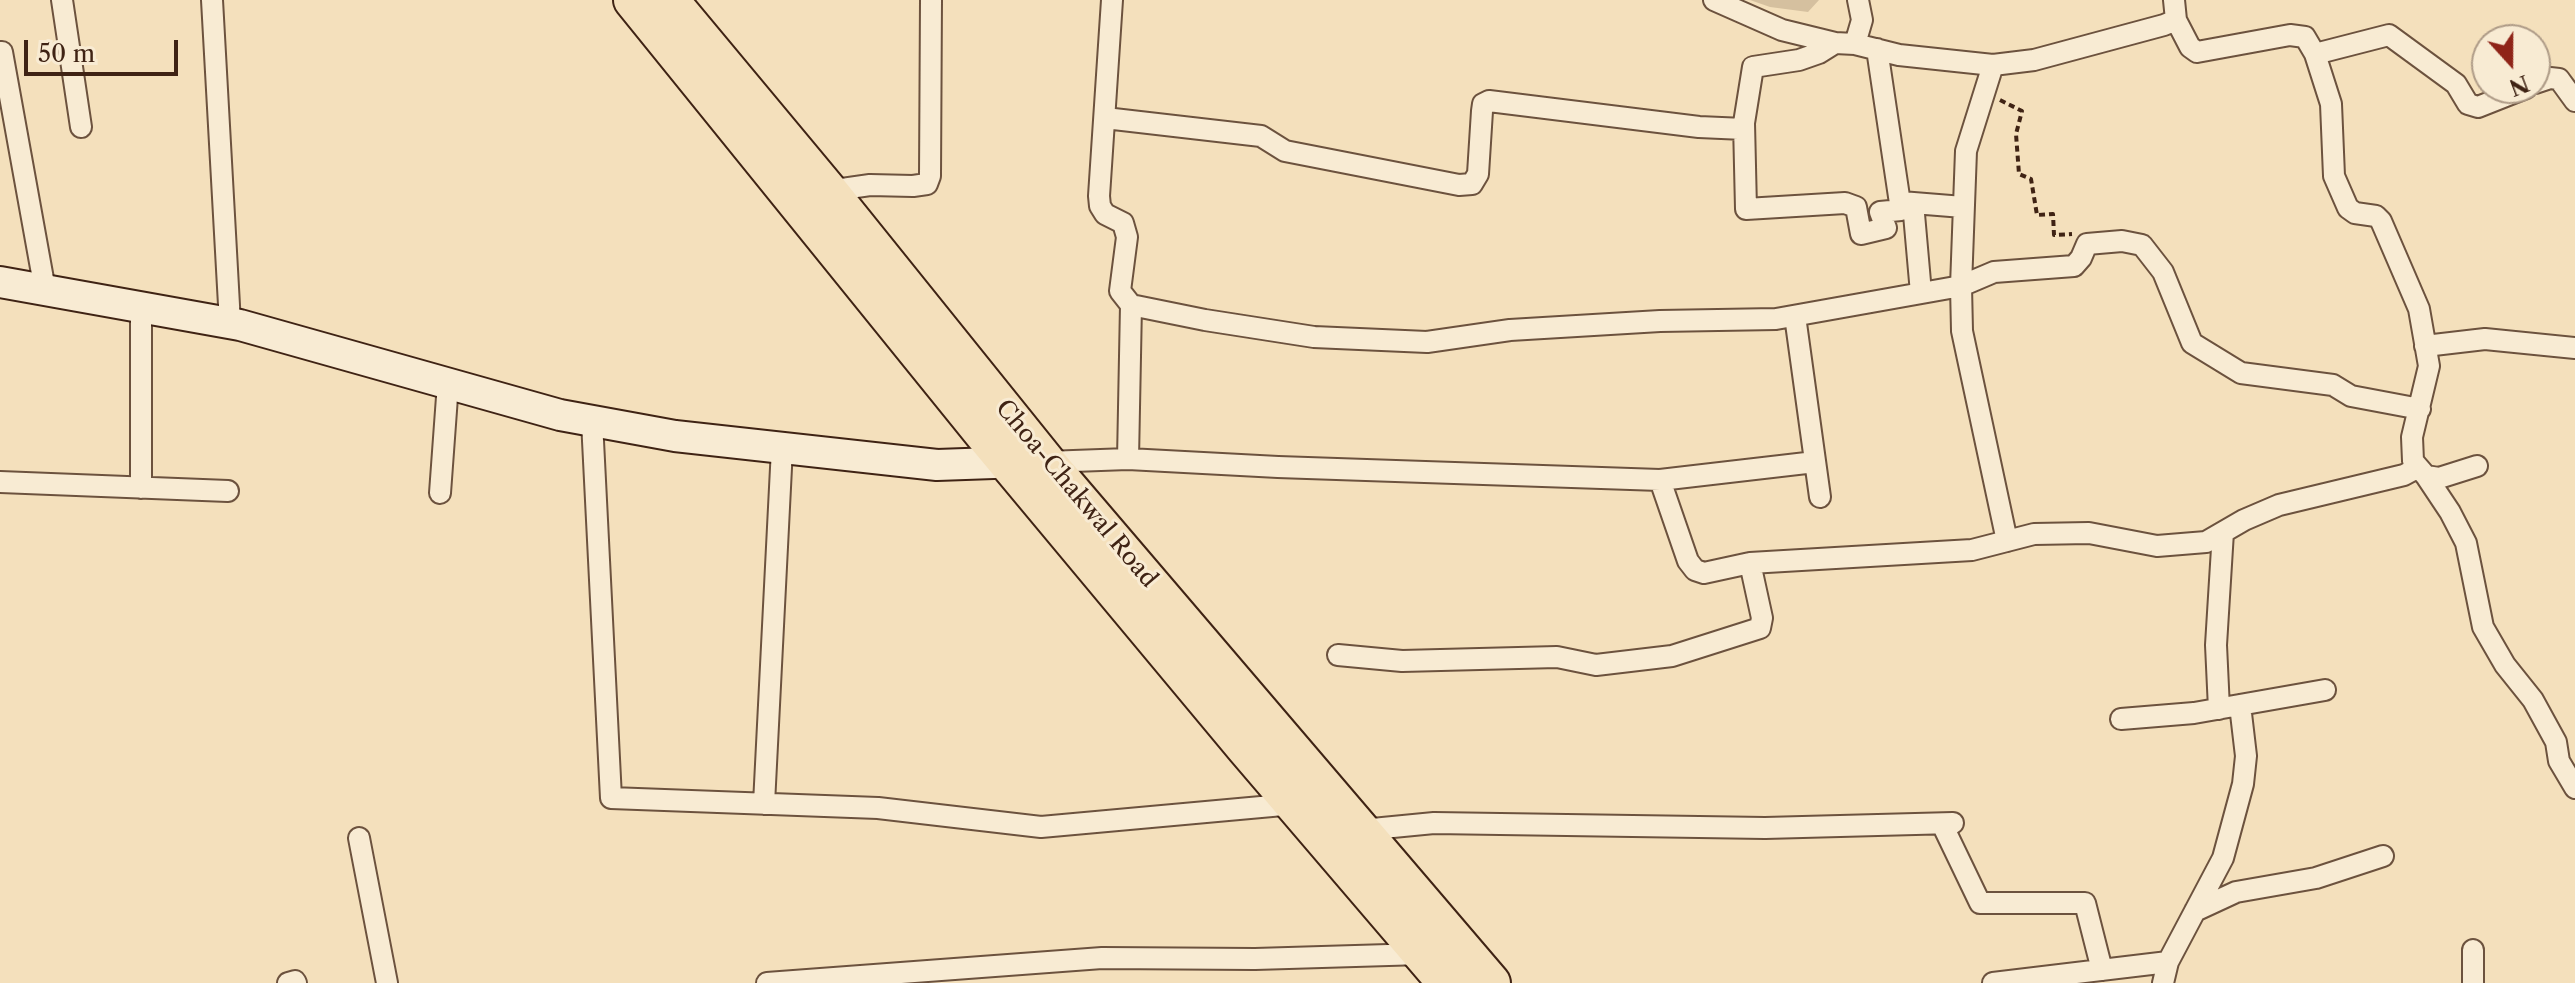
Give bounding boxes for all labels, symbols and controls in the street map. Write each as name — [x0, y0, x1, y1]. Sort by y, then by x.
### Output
scale bar — [28, 24, 182, 74]
north arrow — [2471, 24, 2551, 104]
text: 50 m — [38, 39, 95, 68]
text: N — [2505, 69, 2533, 101]
street label: Choa-Chakwal Road — [989, 394, 1163, 594]

